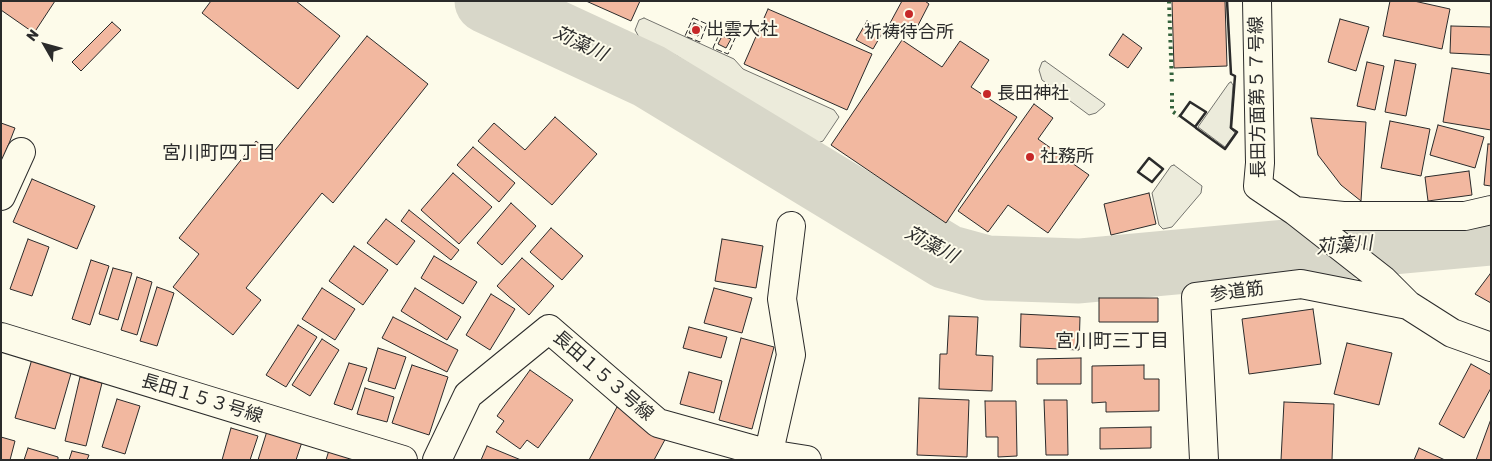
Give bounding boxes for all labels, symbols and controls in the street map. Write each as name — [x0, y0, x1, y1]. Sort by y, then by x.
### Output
marker: 祈祷待合所 — [903, 8, 915, 20]
street label: 長田方面第５７号線 — [1246, 16, 1270, 178]
place label: 出雲大社 — [706, 19, 778, 41]
north arrow — [20, 20, 70, 70]
water label: 苅藻川 — [549, 22, 611, 66]
place label: 祈祷待合所 — [864, 22, 954, 44]
marker: 出雲大社 — [690, 24, 702, 36]
text: N — [23, 26, 43, 45]
place label: 長田神社 — [997, 83, 1069, 105]
marker: 長田神社 — [981, 88, 993, 100]
district label: 宮川町四丁目 — [162, 143, 276, 165]
place label: 社務所 — [1040, 146, 1094, 168]
marker: 社務所 — [1024, 151, 1036, 163]
water label: 苅藻川 — [900, 222, 962, 268]
water label: 苅藻川 — [1315, 232, 1373, 260]
street label: 参道筋 — [1209, 278, 1265, 306]
street label: 長田１５３号線 — [548, 327, 658, 425]
district label: 宮川町三丁目 — [1055, 331, 1169, 353]
street label: 長田１５３号線 — [139, 370, 265, 428]

